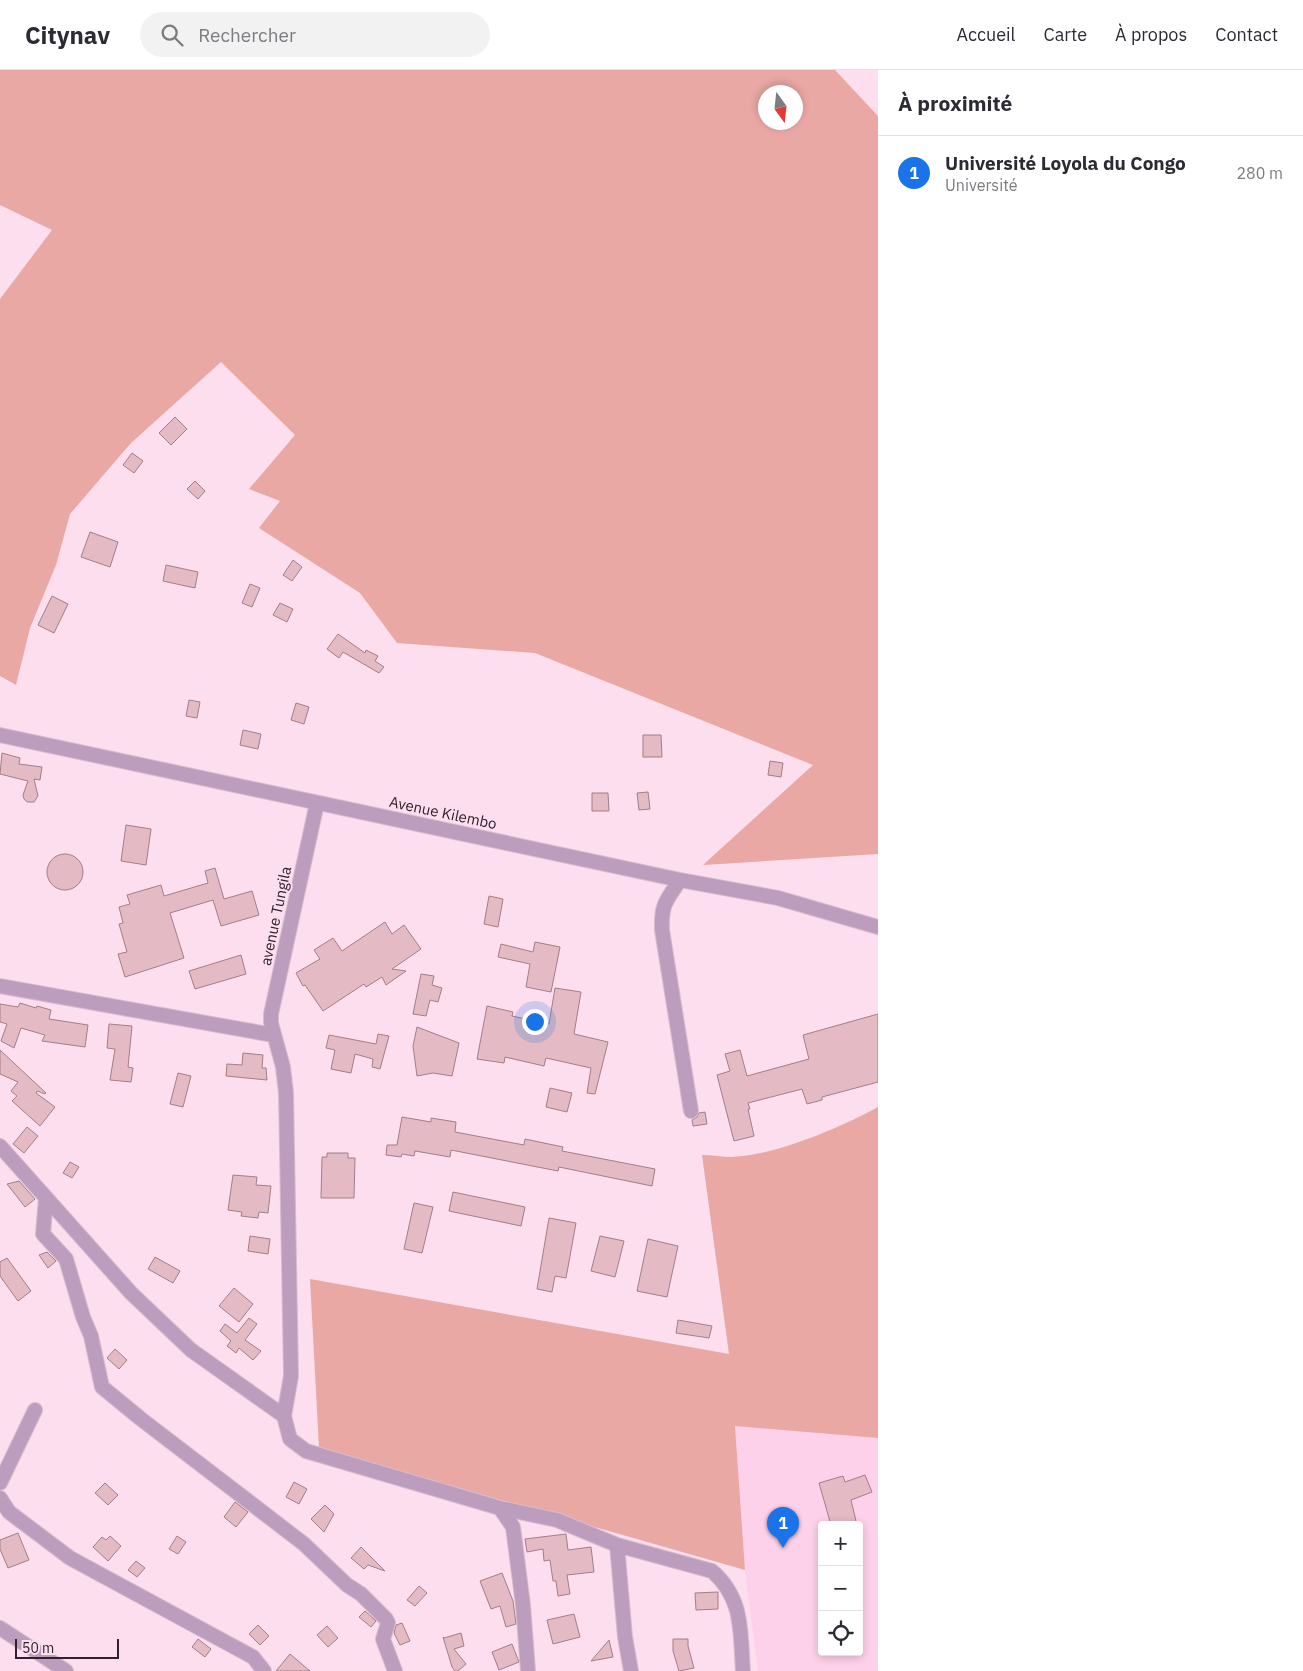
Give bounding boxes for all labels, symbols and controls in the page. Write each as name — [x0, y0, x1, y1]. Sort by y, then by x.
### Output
search box — [140, 12, 490, 57]
text: Citynav — [25, 19, 110, 51]
icon: search — [158, 21, 186, 49]
text: Rechercher — [198, 23, 296, 47]
text: Accueil — [956, 23, 1015, 46]
text: Carte — [1043, 23, 1087, 46]
text: À propos — [1115, 23, 1187, 46]
text: Contact — [1215, 23, 1278, 46]
north arrow — [758, 85, 803, 130]
text: À proximité — [898, 89, 1012, 117]
text: Université Loyola du Congo — [945, 151, 1186, 175]
text: 1 — [909, 163, 919, 183]
text: 280 m — [1236, 163, 1283, 183]
text: Université — [945, 175, 1017, 195]
street label: Avenue Kilembo — [388, 792, 499, 833]
street label: avenue Tungila — [256, 865, 295, 967]
your location — [522, 1009, 548, 1035]
pin: 1 — [767, 1507, 799, 1548]
map controls — [818, 1521, 863, 1656]
button: + — [818, 1521, 863, 1566]
button: − — [818, 1566, 863, 1611]
button: locate — [818, 1611, 863, 1656]
scale bar — [15, 1636, 119, 1659]
text: 50 m — [22, 1639, 54, 1657]

